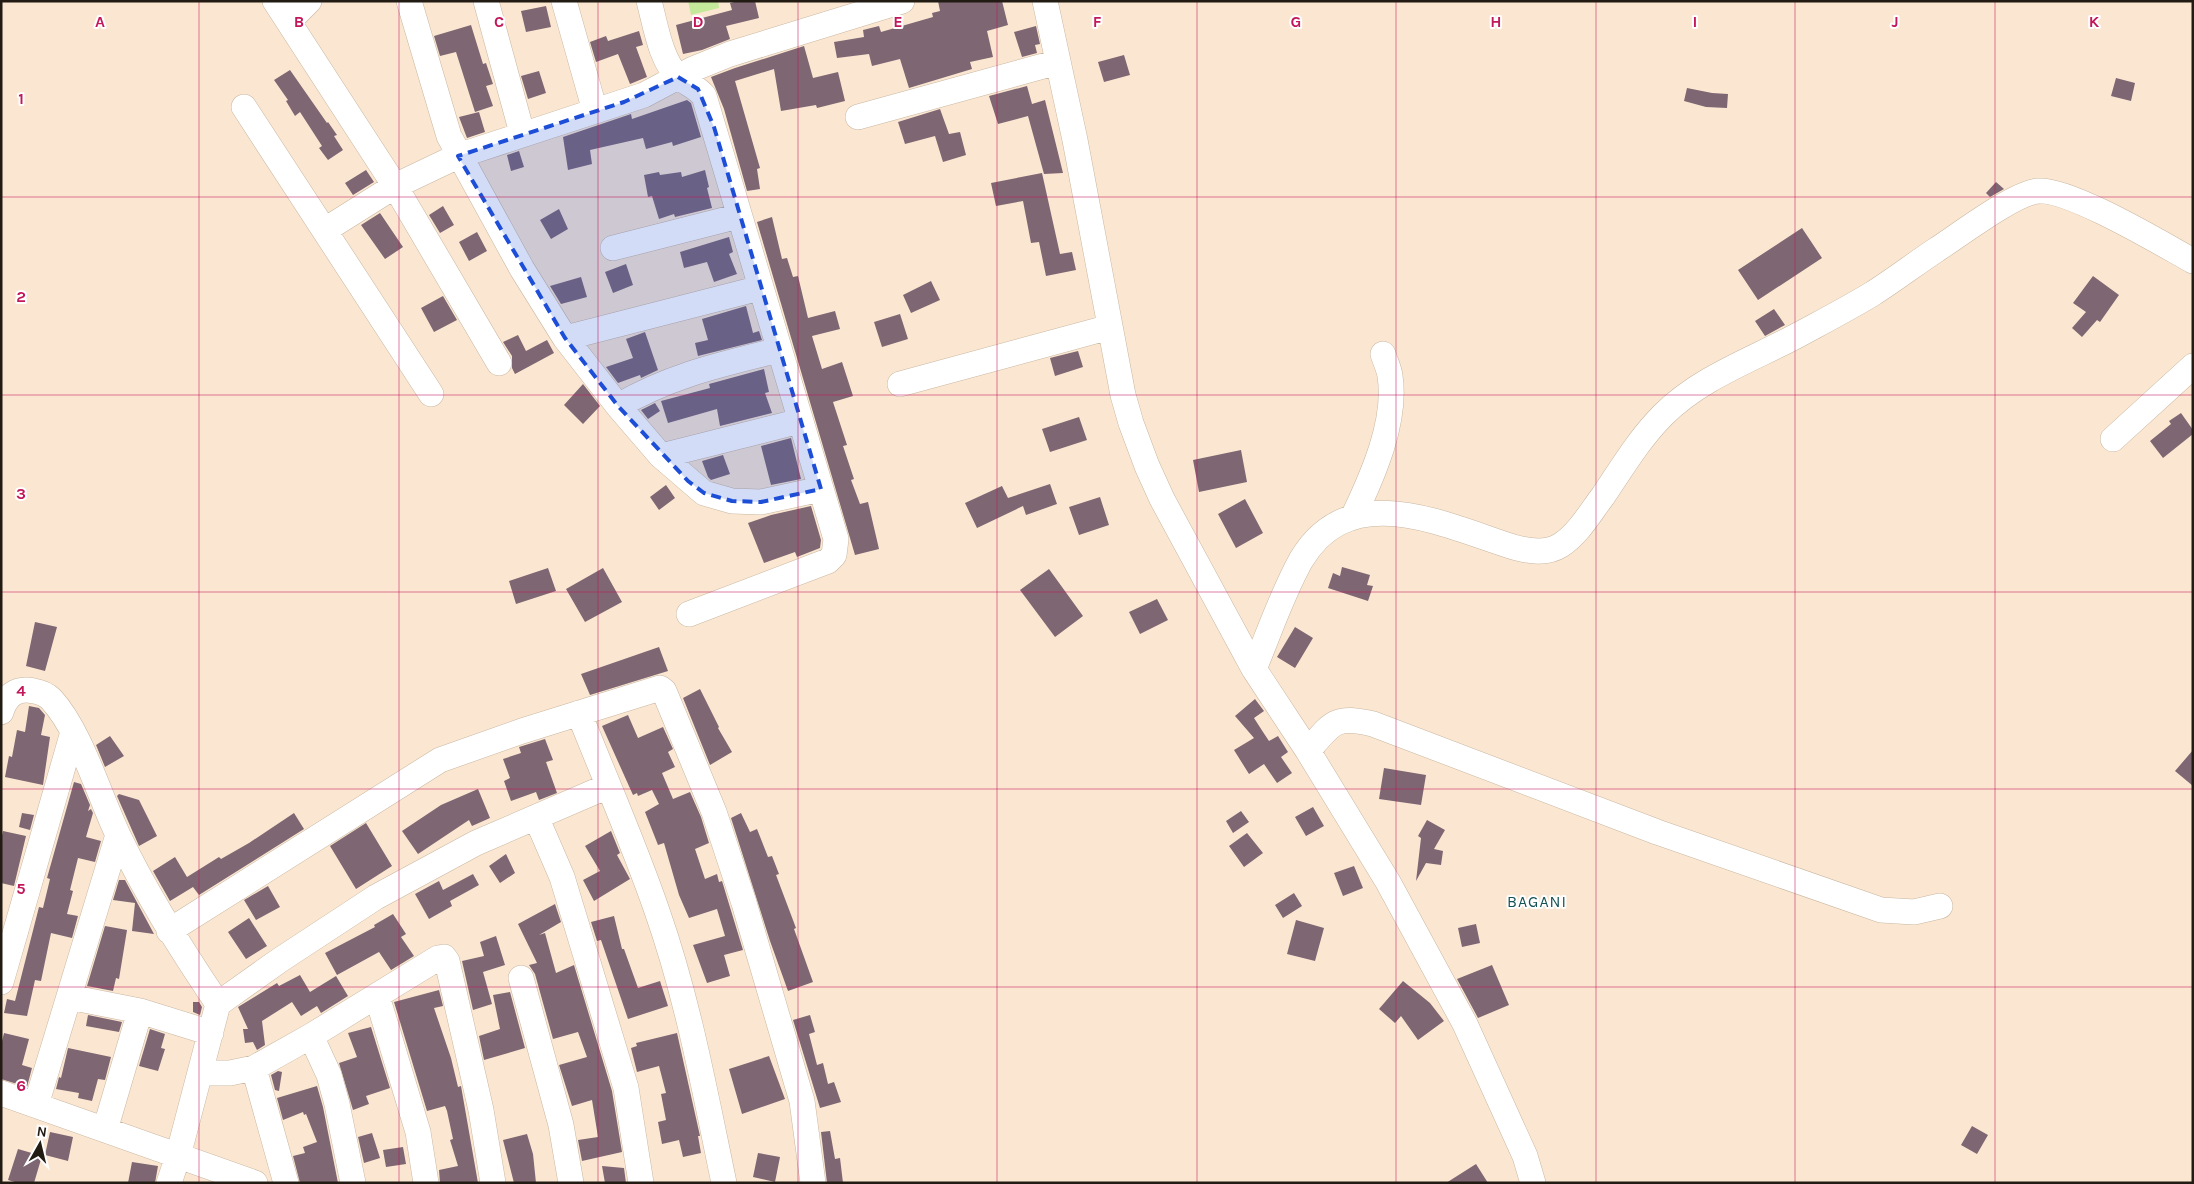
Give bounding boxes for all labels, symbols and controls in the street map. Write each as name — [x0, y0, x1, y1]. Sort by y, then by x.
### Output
text: A — [95, 12, 105, 31]
text: B — [294, 12, 304, 31]
text: C — [494, 12, 504, 31]
text: D — [693, 12, 704, 31]
text: E — [893, 12, 903, 31]
text: F — [1093, 12, 1102, 31]
text: G — [1291, 12, 1301, 31]
text: H — [1490, 12, 1502, 31]
text: I — [1693, 12, 1697, 31]
text: J — [1891, 12, 1899, 31]
text: K — [2089, 12, 2100, 31]
text: 1 — [18, 89, 24, 108]
text: 2 — [16, 287, 26, 306]
text: 3 — [16, 484, 26, 503]
text: 4 — [16, 681, 26, 700]
text: 5 — [16, 879, 26, 898]
district label: BAGANI — [1507, 892, 1567, 911]
text: 6 — [16, 1076, 26, 1095]
north arrow — [15, 1119, 65, 1169]
text: N — [36, 1123, 48, 1141]

